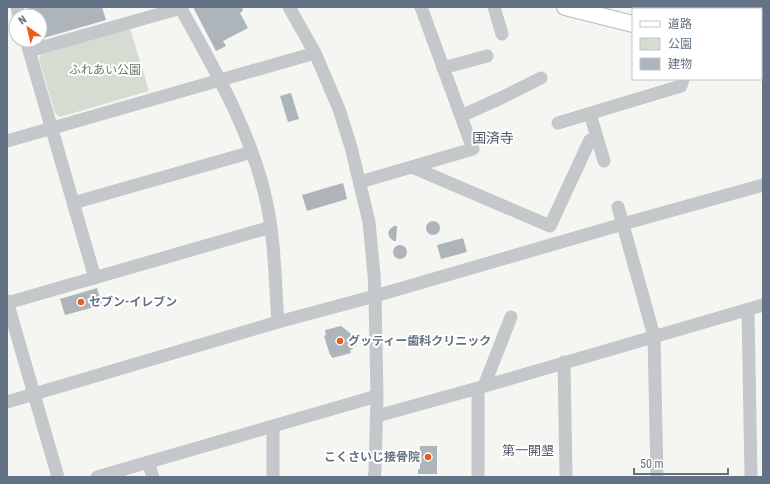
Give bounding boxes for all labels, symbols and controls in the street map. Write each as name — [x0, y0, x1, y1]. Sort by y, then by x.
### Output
north arrow — [8, 8, 48, 48]
legend — [632, 8, 762, 80]
text: N — [16, 13, 29, 27]
text: 道路 — [668, 17, 692, 31]
text: 公園 — [668, 37, 692, 51]
text: 建物 — [668, 57, 692, 71]
park label: ふれあい公園 — [69, 63, 141, 77]
district label: 国済寺 — [472, 130, 514, 146]
place label: セブン-イレブン — [89, 295, 177, 309]
marker: セブン-イレブン — [76, 297, 86, 307]
place label: グッティー歯科クリニック — [348, 334, 491, 348]
marker: グッティー歯科クリニック — [335, 336, 345, 346]
district label: 第一開墾 — [502, 443, 554, 458]
place label: こくさいじ接骨院 — [324, 450, 420, 464]
scale bar — [634, 450, 728, 476]
marker: こくさいじ接骨院 — [423, 452, 433, 462]
text: 50 m — [640, 457, 664, 471]

